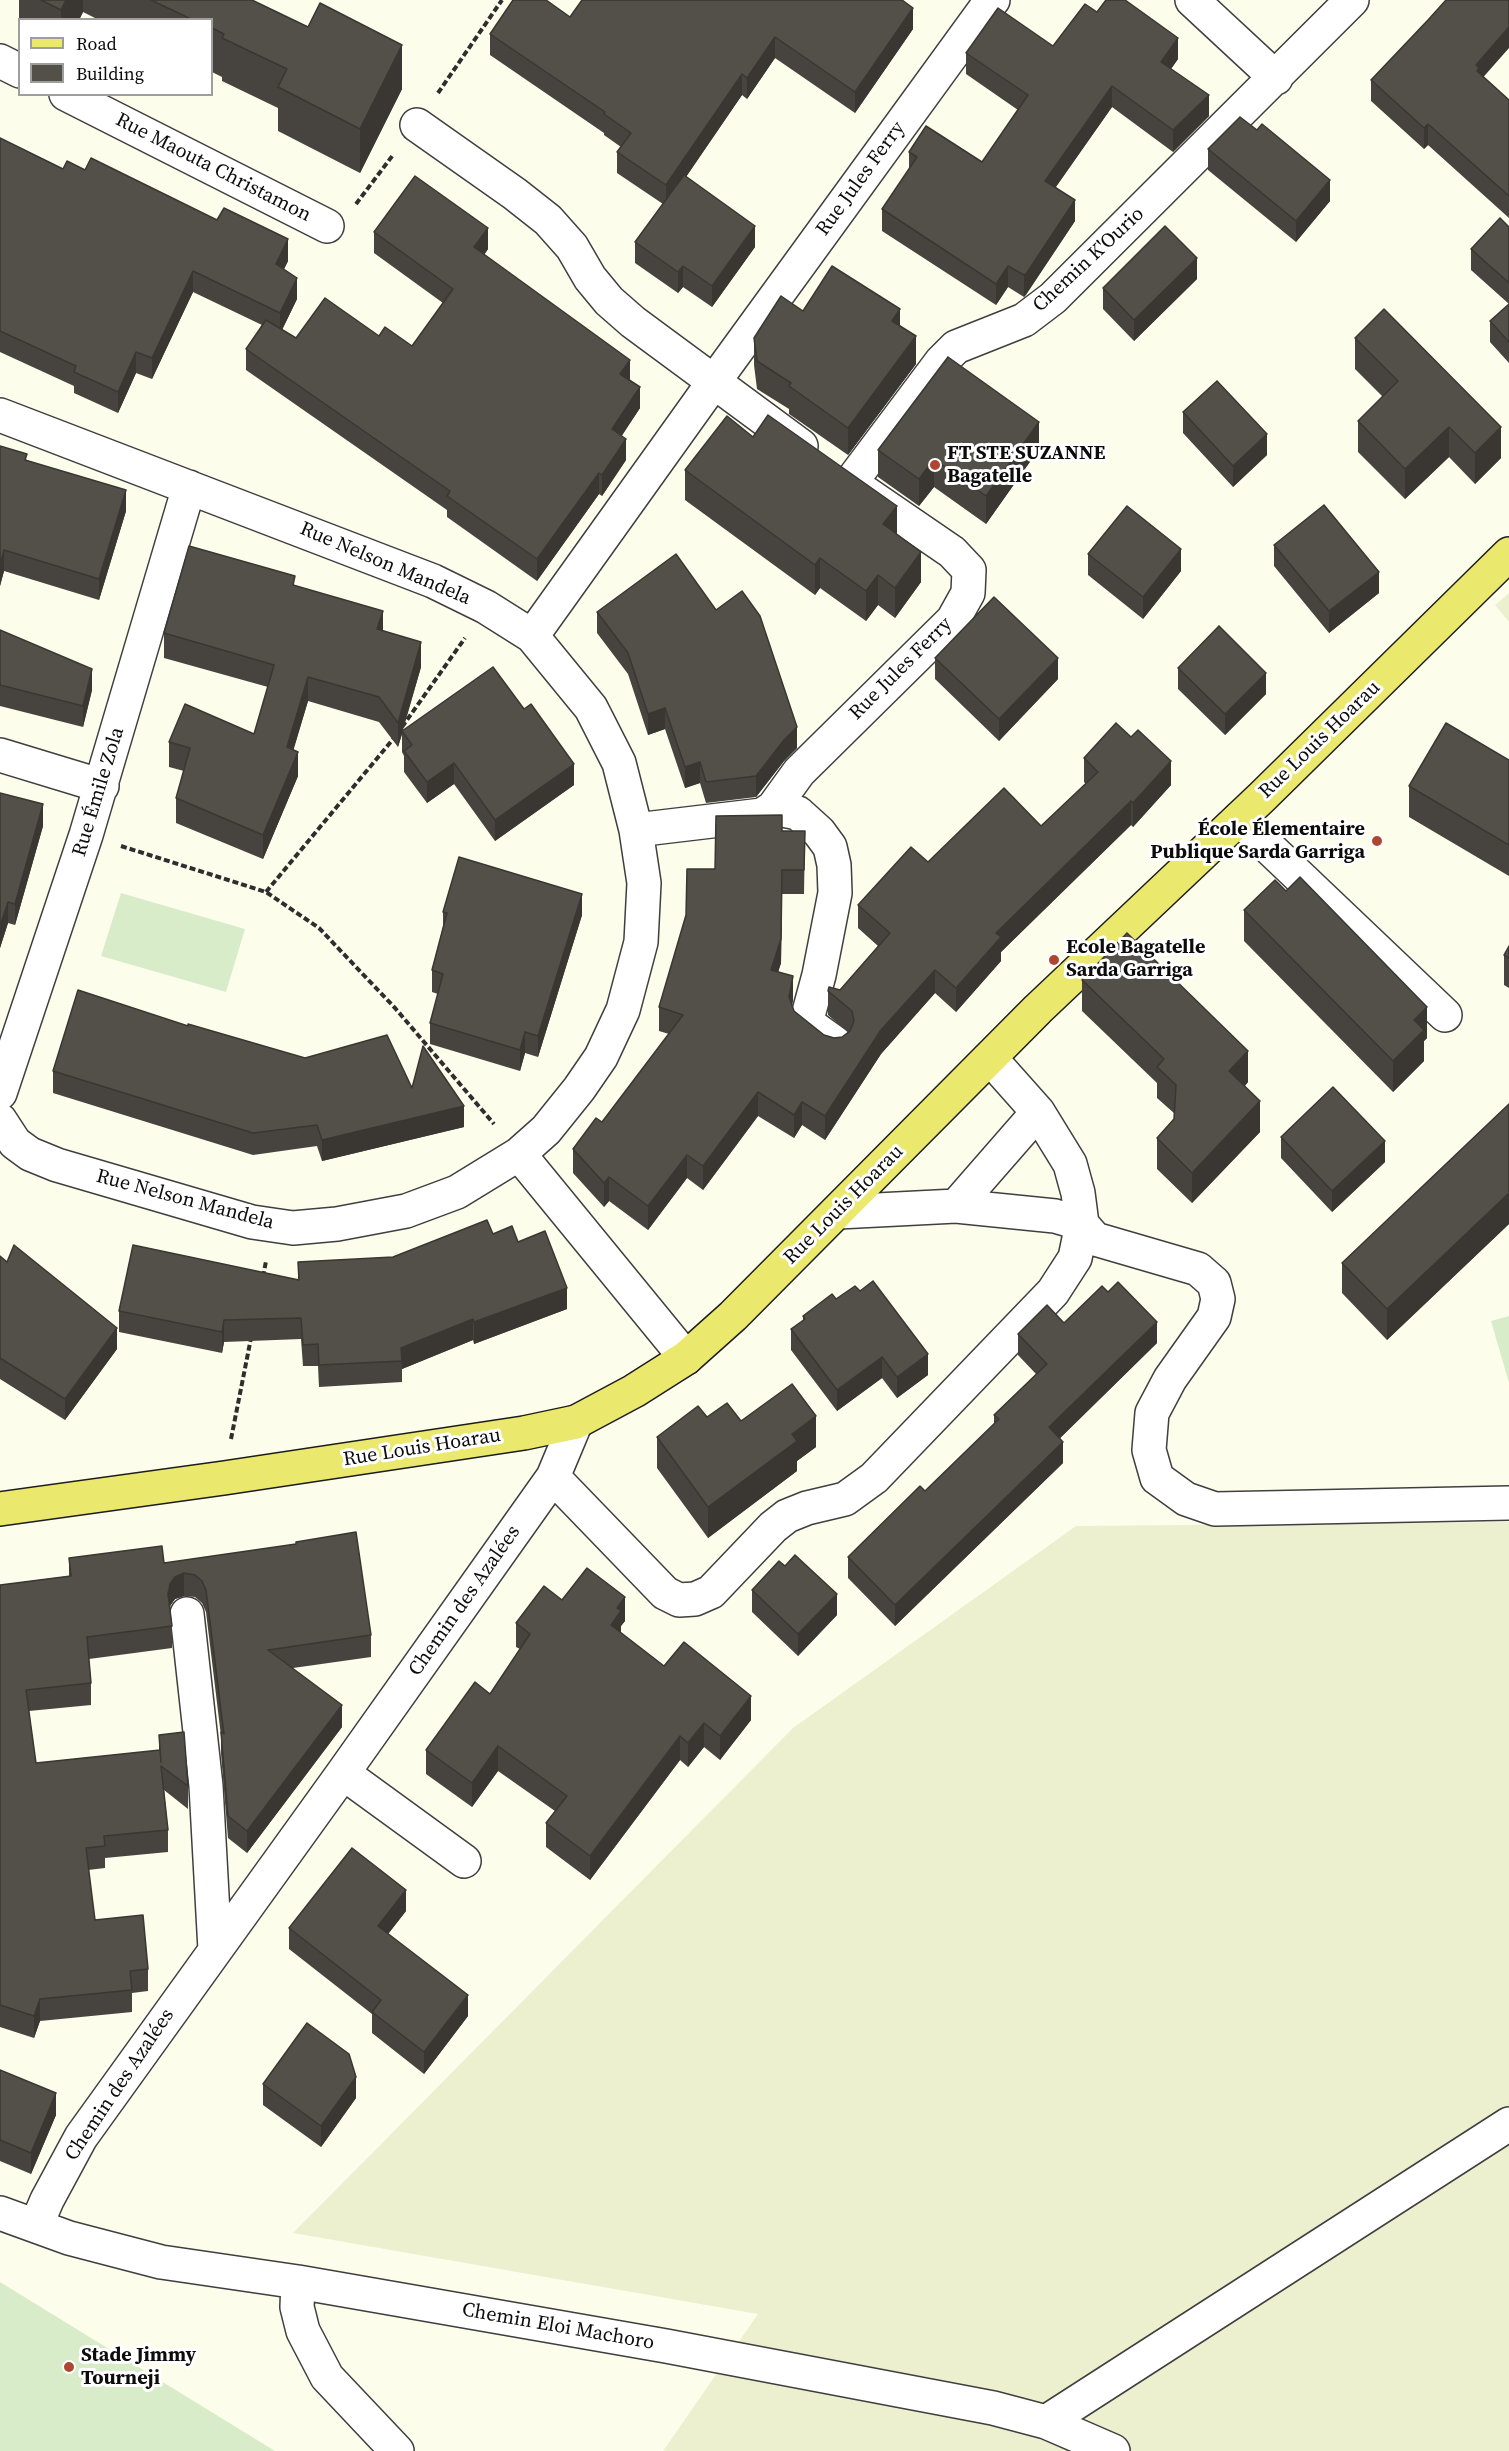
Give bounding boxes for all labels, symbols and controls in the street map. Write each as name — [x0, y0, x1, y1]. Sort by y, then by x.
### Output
legend — [18, 18, 213, 96]
text: Road — [76, 31, 117, 56]
text: Building — [76, 61, 144, 86]
street label: Rue Maouta Christamon — [111, 108, 315, 228]
street label: Rue Jules Ferry — [811, 117, 911, 241]
street label: Chemin K'Ourio — [1028, 202, 1150, 318]
place label: FT STE SUZANNE Bagatelle — [947, 442, 1105, 489]
marker: FT STE SUZANNE Bagatelle — [928, 458, 942, 472]
street label: Rue Nelson Mandela — [296, 517, 474, 611]
street label: Rue Jules Ferry — [845, 613, 957, 725]
street label: Rue Louis Hoarau — [1254, 676, 1386, 804]
street label: Rue Émile Zola — [68, 725, 130, 859]
place label: École Élementaire Publique Sarda Garriga — [1150, 818, 1365, 865]
marker: École Élementaire Publique Sarda Garriga — [1370, 834, 1384, 848]
place label: Ecole Bagatelle Sarda Garriga — [1066, 936, 1205, 983]
marker: Ecole Bagatelle Sarda Garriga — [1047, 953, 1061, 967]
street label: Rue Louis Hoarau — [779, 1140, 909, 1270]
street label: Rue Nelson Mandela — [93, 1165, 277, 1235]
street label: Rue Louis Hoarau — [341, 1424, 503, 1472]
street label: Chemin des Azalées — [404, 1521, 526, 1681]
street label: Chemin des Azalées — [60, 2004, 180, 2166]
street label: Chemin Eloi Machoro — [460, 2298, 656, 2356]
place label: Stade Jimmy Tourneji — [81, 2344, 196, 2391]
marker: Stade Jimmy Tourneji — [62, 2360, 76, 2374]

